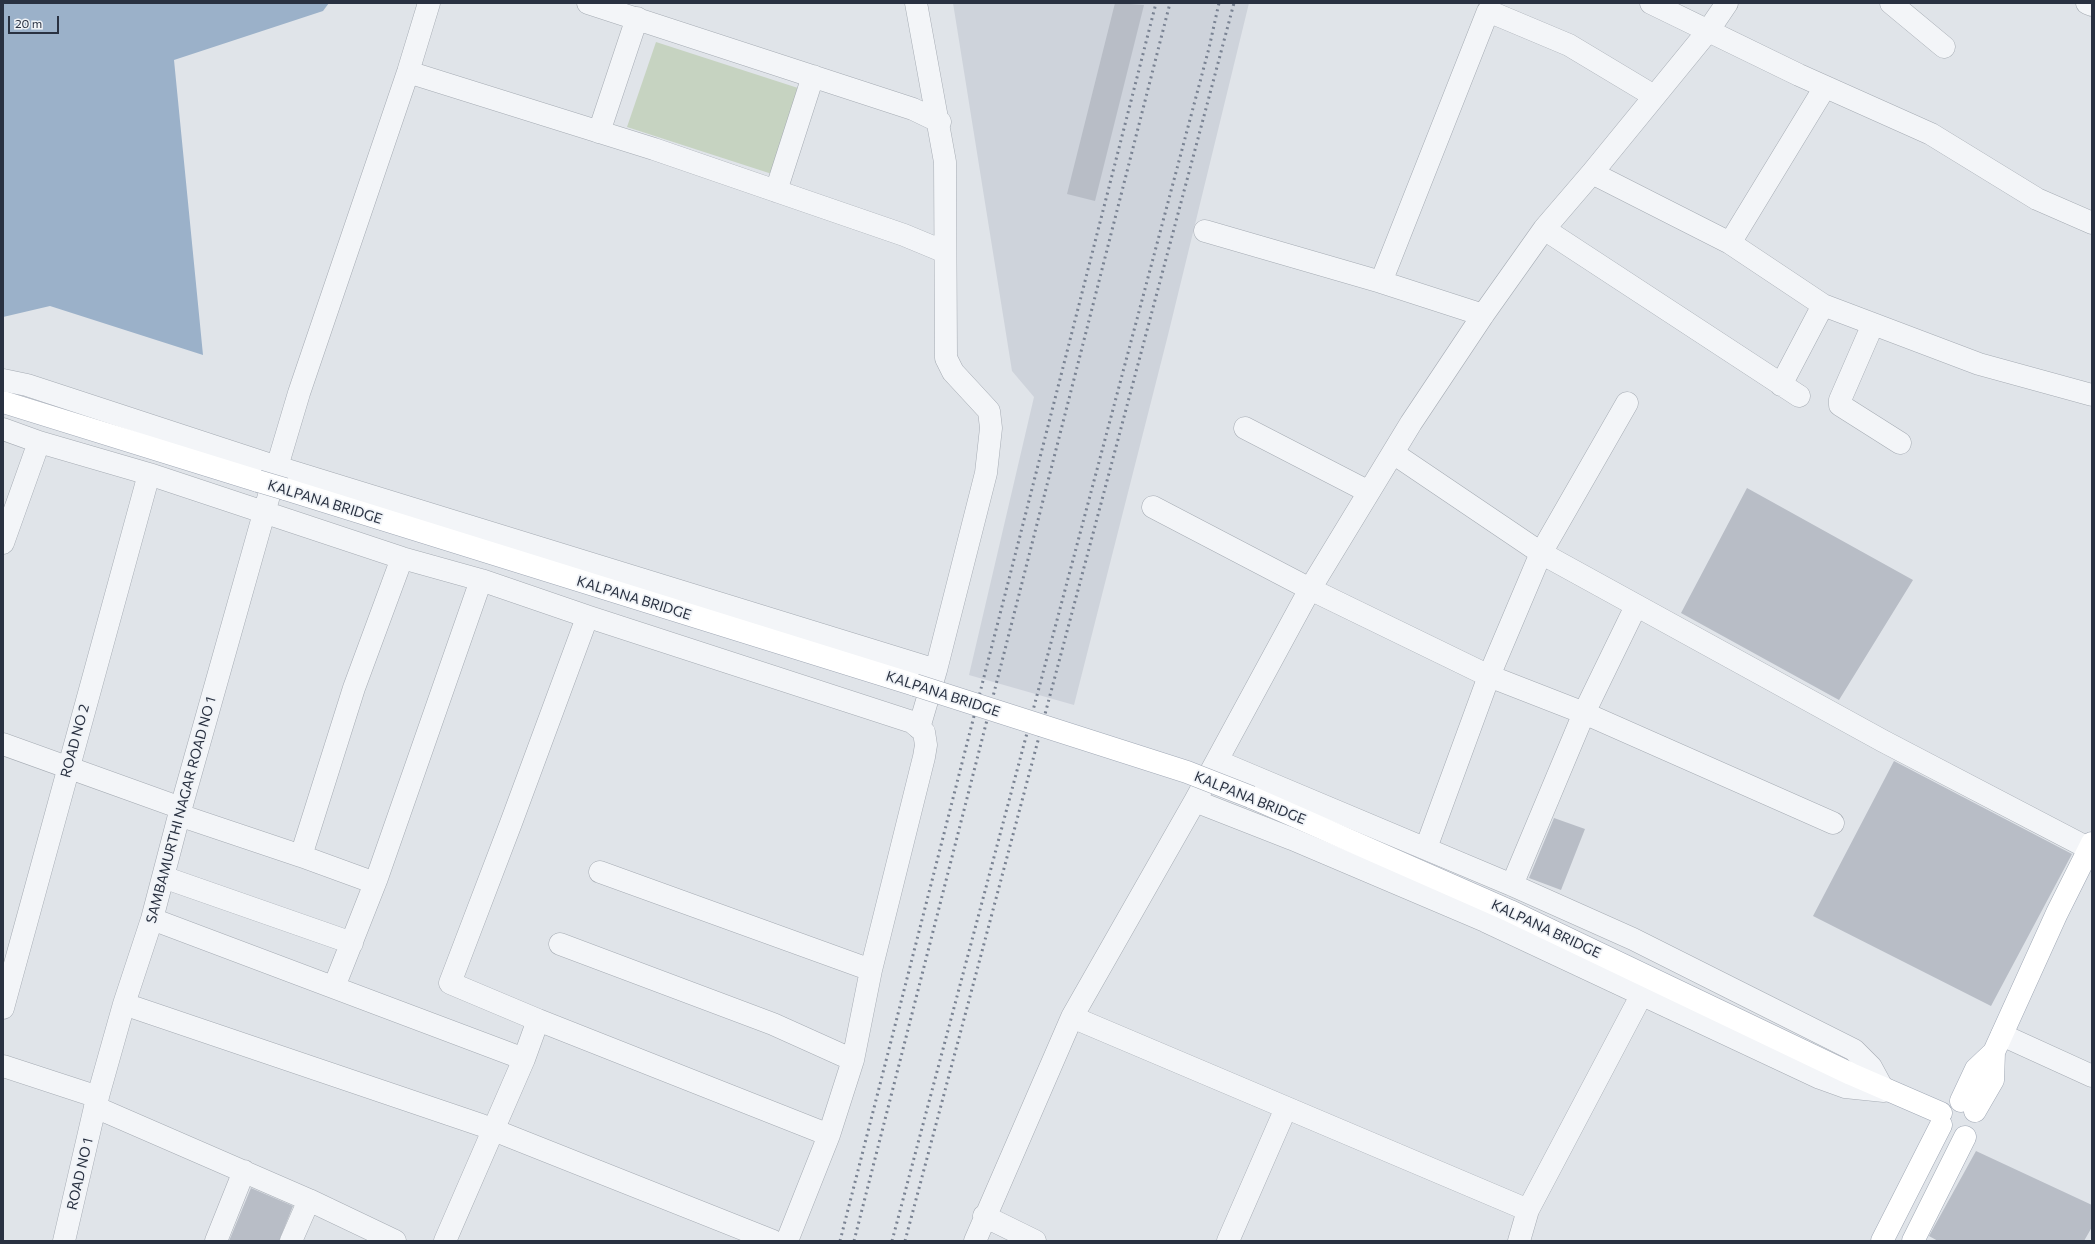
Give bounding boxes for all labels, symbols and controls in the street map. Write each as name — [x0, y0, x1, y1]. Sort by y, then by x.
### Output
scale bar — [10, 8, 61, 34]
text: 20 m — [15, 16, 42, 30]
street label: KALPANA BRIDGE — [266, 477, 384, 527]
street label: KALPANA BRIDGE — [575, 573, 693, 623]
street label: KALPANA BRIDGE — [884, 668, 1002, 720]
street label: SAMBAMURTHI NAGAR ROAD NO 1 — [143, 695, 219, 925]
street label: ROAD NO 2 — [57, 702, 93, 780]
street label: KALPANA BRIDGE — [1192, 768, 1308, 828]
street label: KALPANA BRIDGE — [1489, 896, 1603, 962]
street label: ROAD NO 1 — [64, 1136, 96, 1212]

